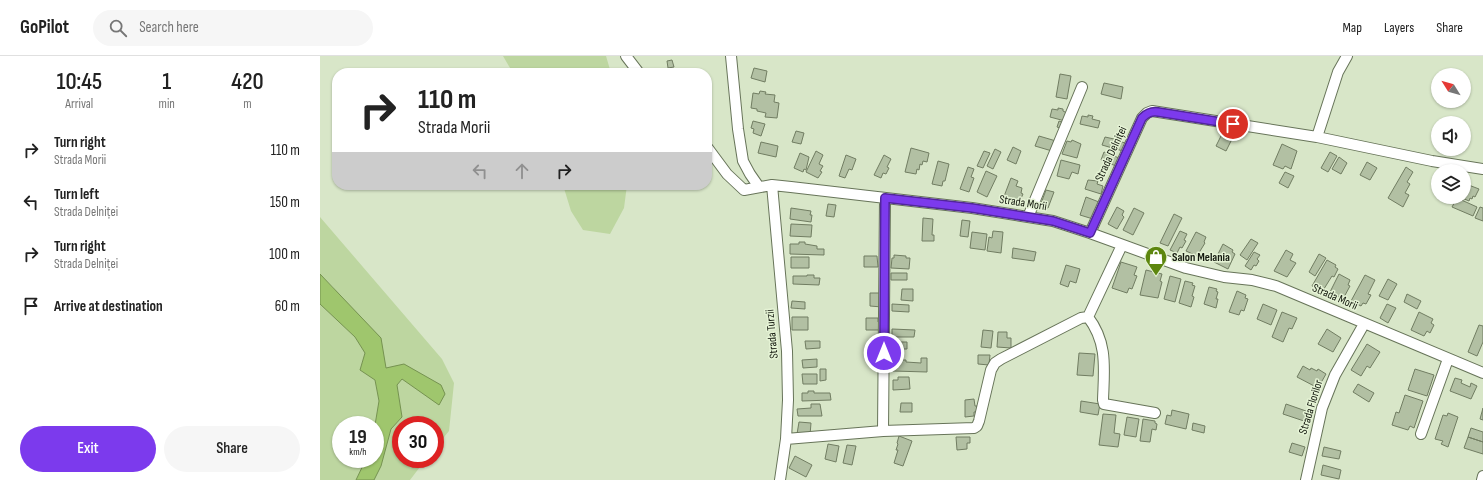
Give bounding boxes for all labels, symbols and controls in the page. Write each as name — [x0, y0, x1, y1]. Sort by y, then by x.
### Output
search box — [93, 10, 373, 46]
text: GoPilot — [20, 16, 69, 39]
icon: search — [107, 17, 129, 39]
text: Search here — [139, 18, 199, 37]
text: Map — [1342, 19, 1362, 36]
text: Layers — [1384, 19, 1414, 36]
text: Share — [1436, 19, 1463, 36]
text: 10:45 — [56, 67, 102, 96]
text: 1 — [162, 67, 171, 96]
text: 420 — [231, 67, 264, 96]
north arrow — [1431, 68, 1471, 108]
map controls — [1431, 68, 1471, 204]
text: 110 m — [418, 83, 476, 116]
icon: right — [352, 84, 404, 136]
text: Arrival — [65, 96, 93, 112]
text: min — [159, 96, 175, 112]
text: m — [243, 96, 252, 112]
pin — [1216, 107, 1250, 141]
icon: arrive — [1222, 113, 1244, 135]
button: sound — [1431, 116, 1471, 156]
text: Strada Morii — [418, 117, 490, 138]
street label: Strada Delniței — [1092, 124, 1130, 184]
text: Turn right — [54, 133, 106, 152]
icon: right — [20, 139, 42, 161]
text: 110 m — [271, 141, 300, 160]
text: Strada Morii — [54, 152, 106, 168]
icon: left — [469, 160, 491, 182]
icon: ahead — [511, 160, 533, 182]
icon: right — [553, 160, 575, 182]
button: layers — [1431, 164, 1471, 204]
text: Turn left — [54, 185, 99, 204]
icon: left — [20, 191, 42, 213]
street label: Strada Morii — [998, 192, 1048, 214]
text: 150 m — [270, 193, 300, 212]
text: Strada Delniței — [54, 204, 118, 220]
text: Turn right — [54, 237, 106, 256]
icon: right — [20, 243, 42, 265]
shop icon: Salon Melania — [1143, 244, 1169, 277]
text: 100 m — [269, 245, 300, 264]
place label: Salon Melania — [1172, 250, 1230, 265]
text: Strada Delniței — [54, 256, 118, 272]
street label: Strada Morii — [1310, 280, 1360, 314]
icon: arrive — [20, 295, 42, 317]
text: Arrive at destination — [54, 297, 163, 316]
text: 60 m — [275, 297, 300, 316]
street label: Strada Turzii — [762, 309, 782, 359]
position arrow — [863, 332, 905, 374]
street label: Strada Florilor — [1296, 377, 1327, 436]
speed limit sign: 30 — [392, 416, 444, 468]
text: 19 — [349, 425, 367, 449]
button: Exit — [20, 426, 156, 472]
button: Share — [164, 426, 300, 472]
text: km/h — [349, 446, 367, 458]

